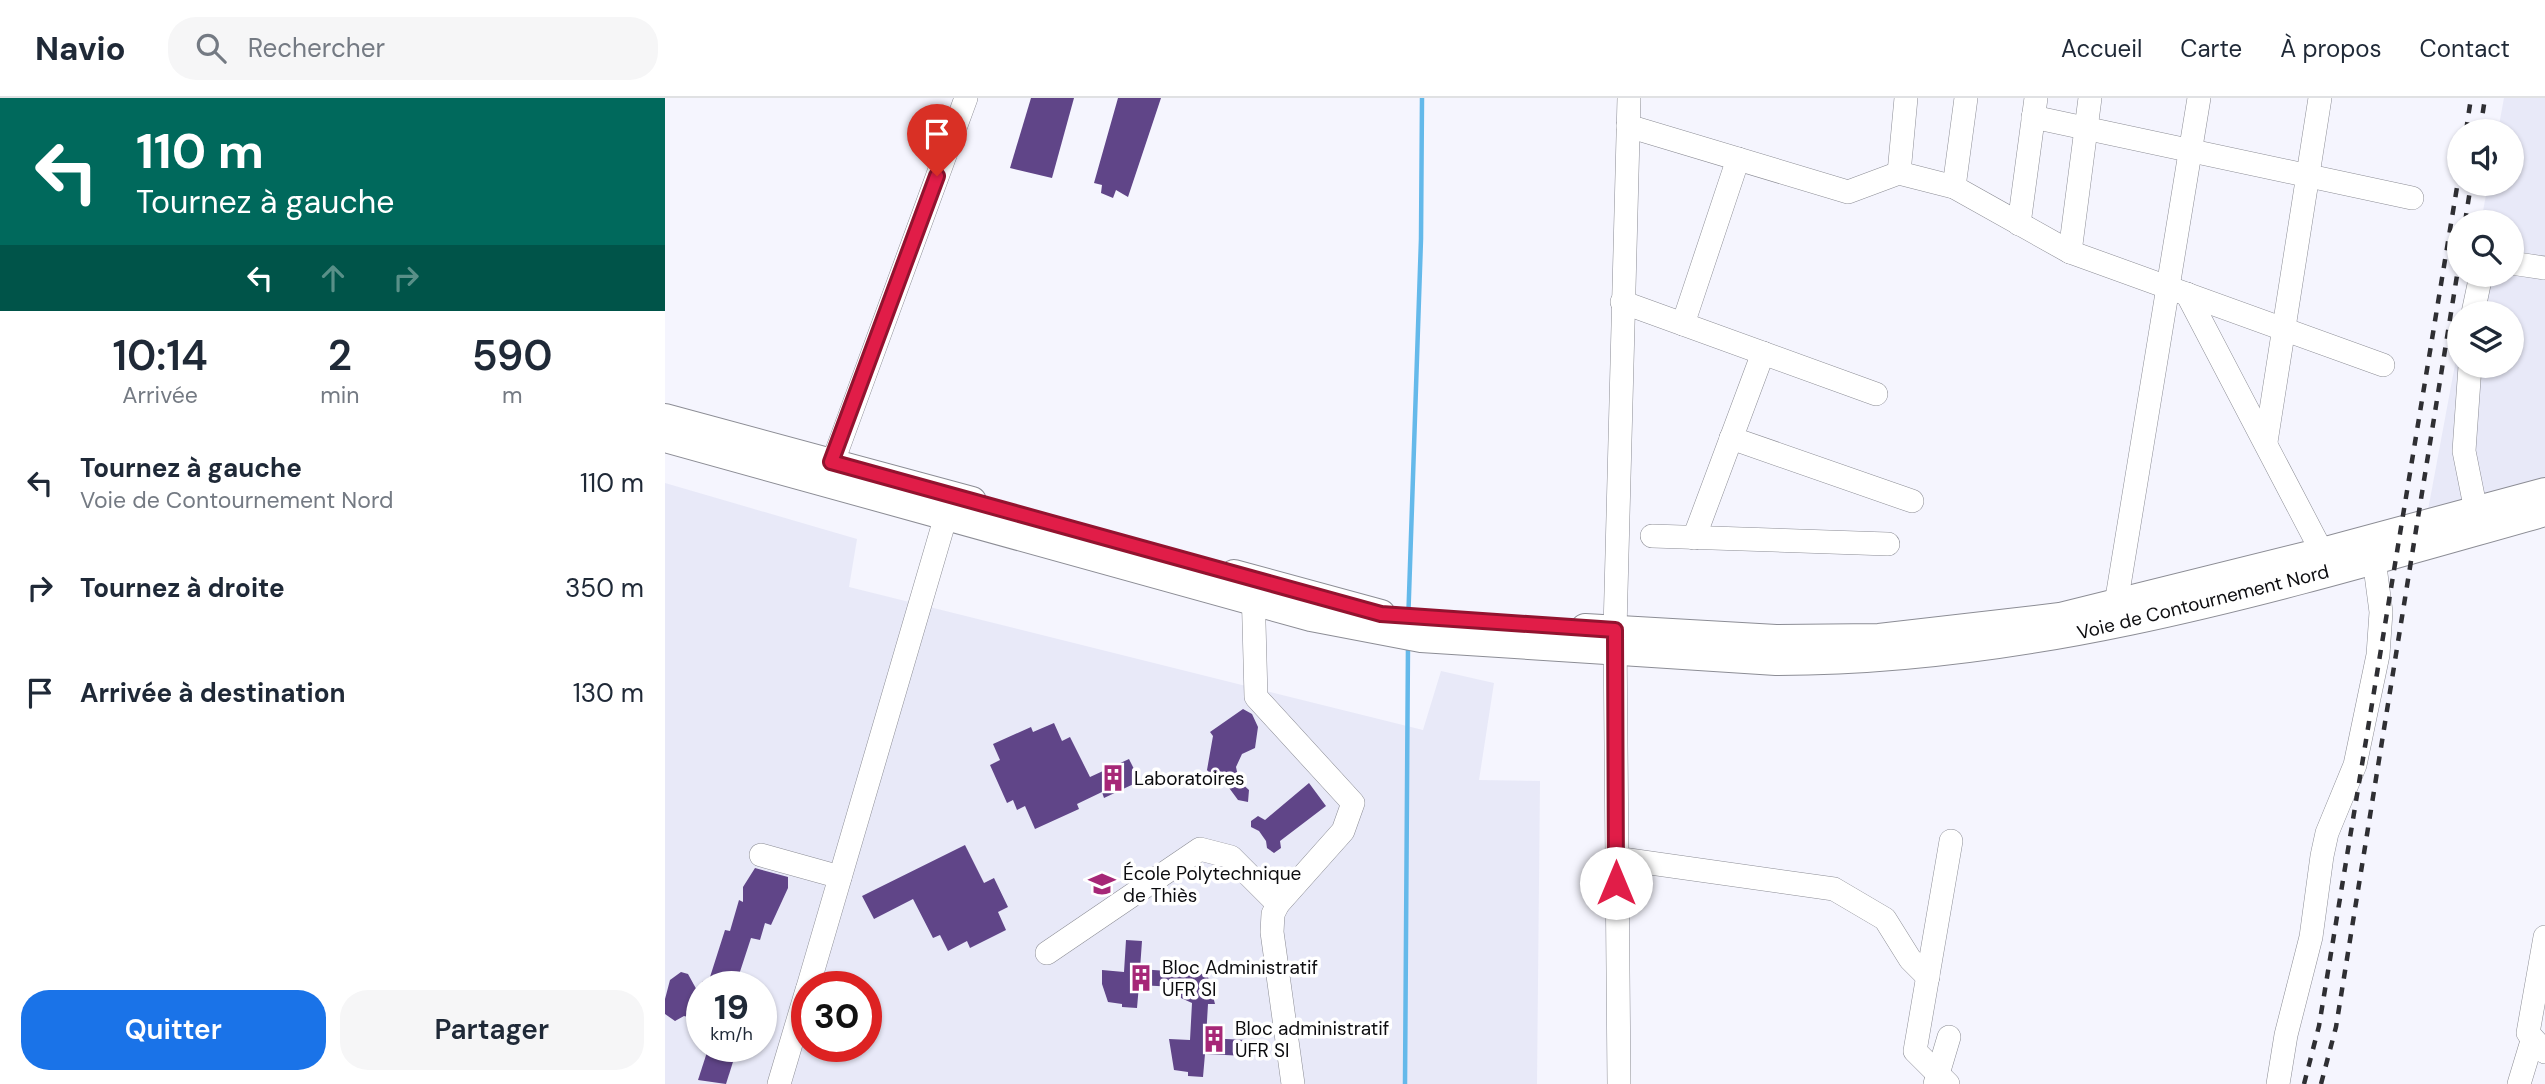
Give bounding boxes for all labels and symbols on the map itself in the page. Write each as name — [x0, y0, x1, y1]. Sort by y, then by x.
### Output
pin — [907, 104, 967, 176]
street label: Voie de Contournement Nord — [2074, 559, 2332, 645]
building icon: Laboratoires — [1098, 763, 1128, 793]
place label: Laboratoires — [1134, 766, 1245, 791]
position arrow — [1579, 846, 1653, 920]
place label: École Polytechnique de Thiès — [1123, 861, 1301, 908]
school or university icon: École Polytechnique de Thiès — [1087, 869, 1117, 899]
place label: Bloc Administratif UFR SI — [1162, 955, 1318, 1002]
building icon: Bloc Administratif UFR SI — [1126, 963, 1156, 993]
speed limit sign: 30 — [791, 971, 882, 1062]
place label: Bloc administratif UFR SI — [1235, 1016, 1389, 1063]
building icon: Bloc administratif UFR SI — [1199, 1024, 1229, 1054]

